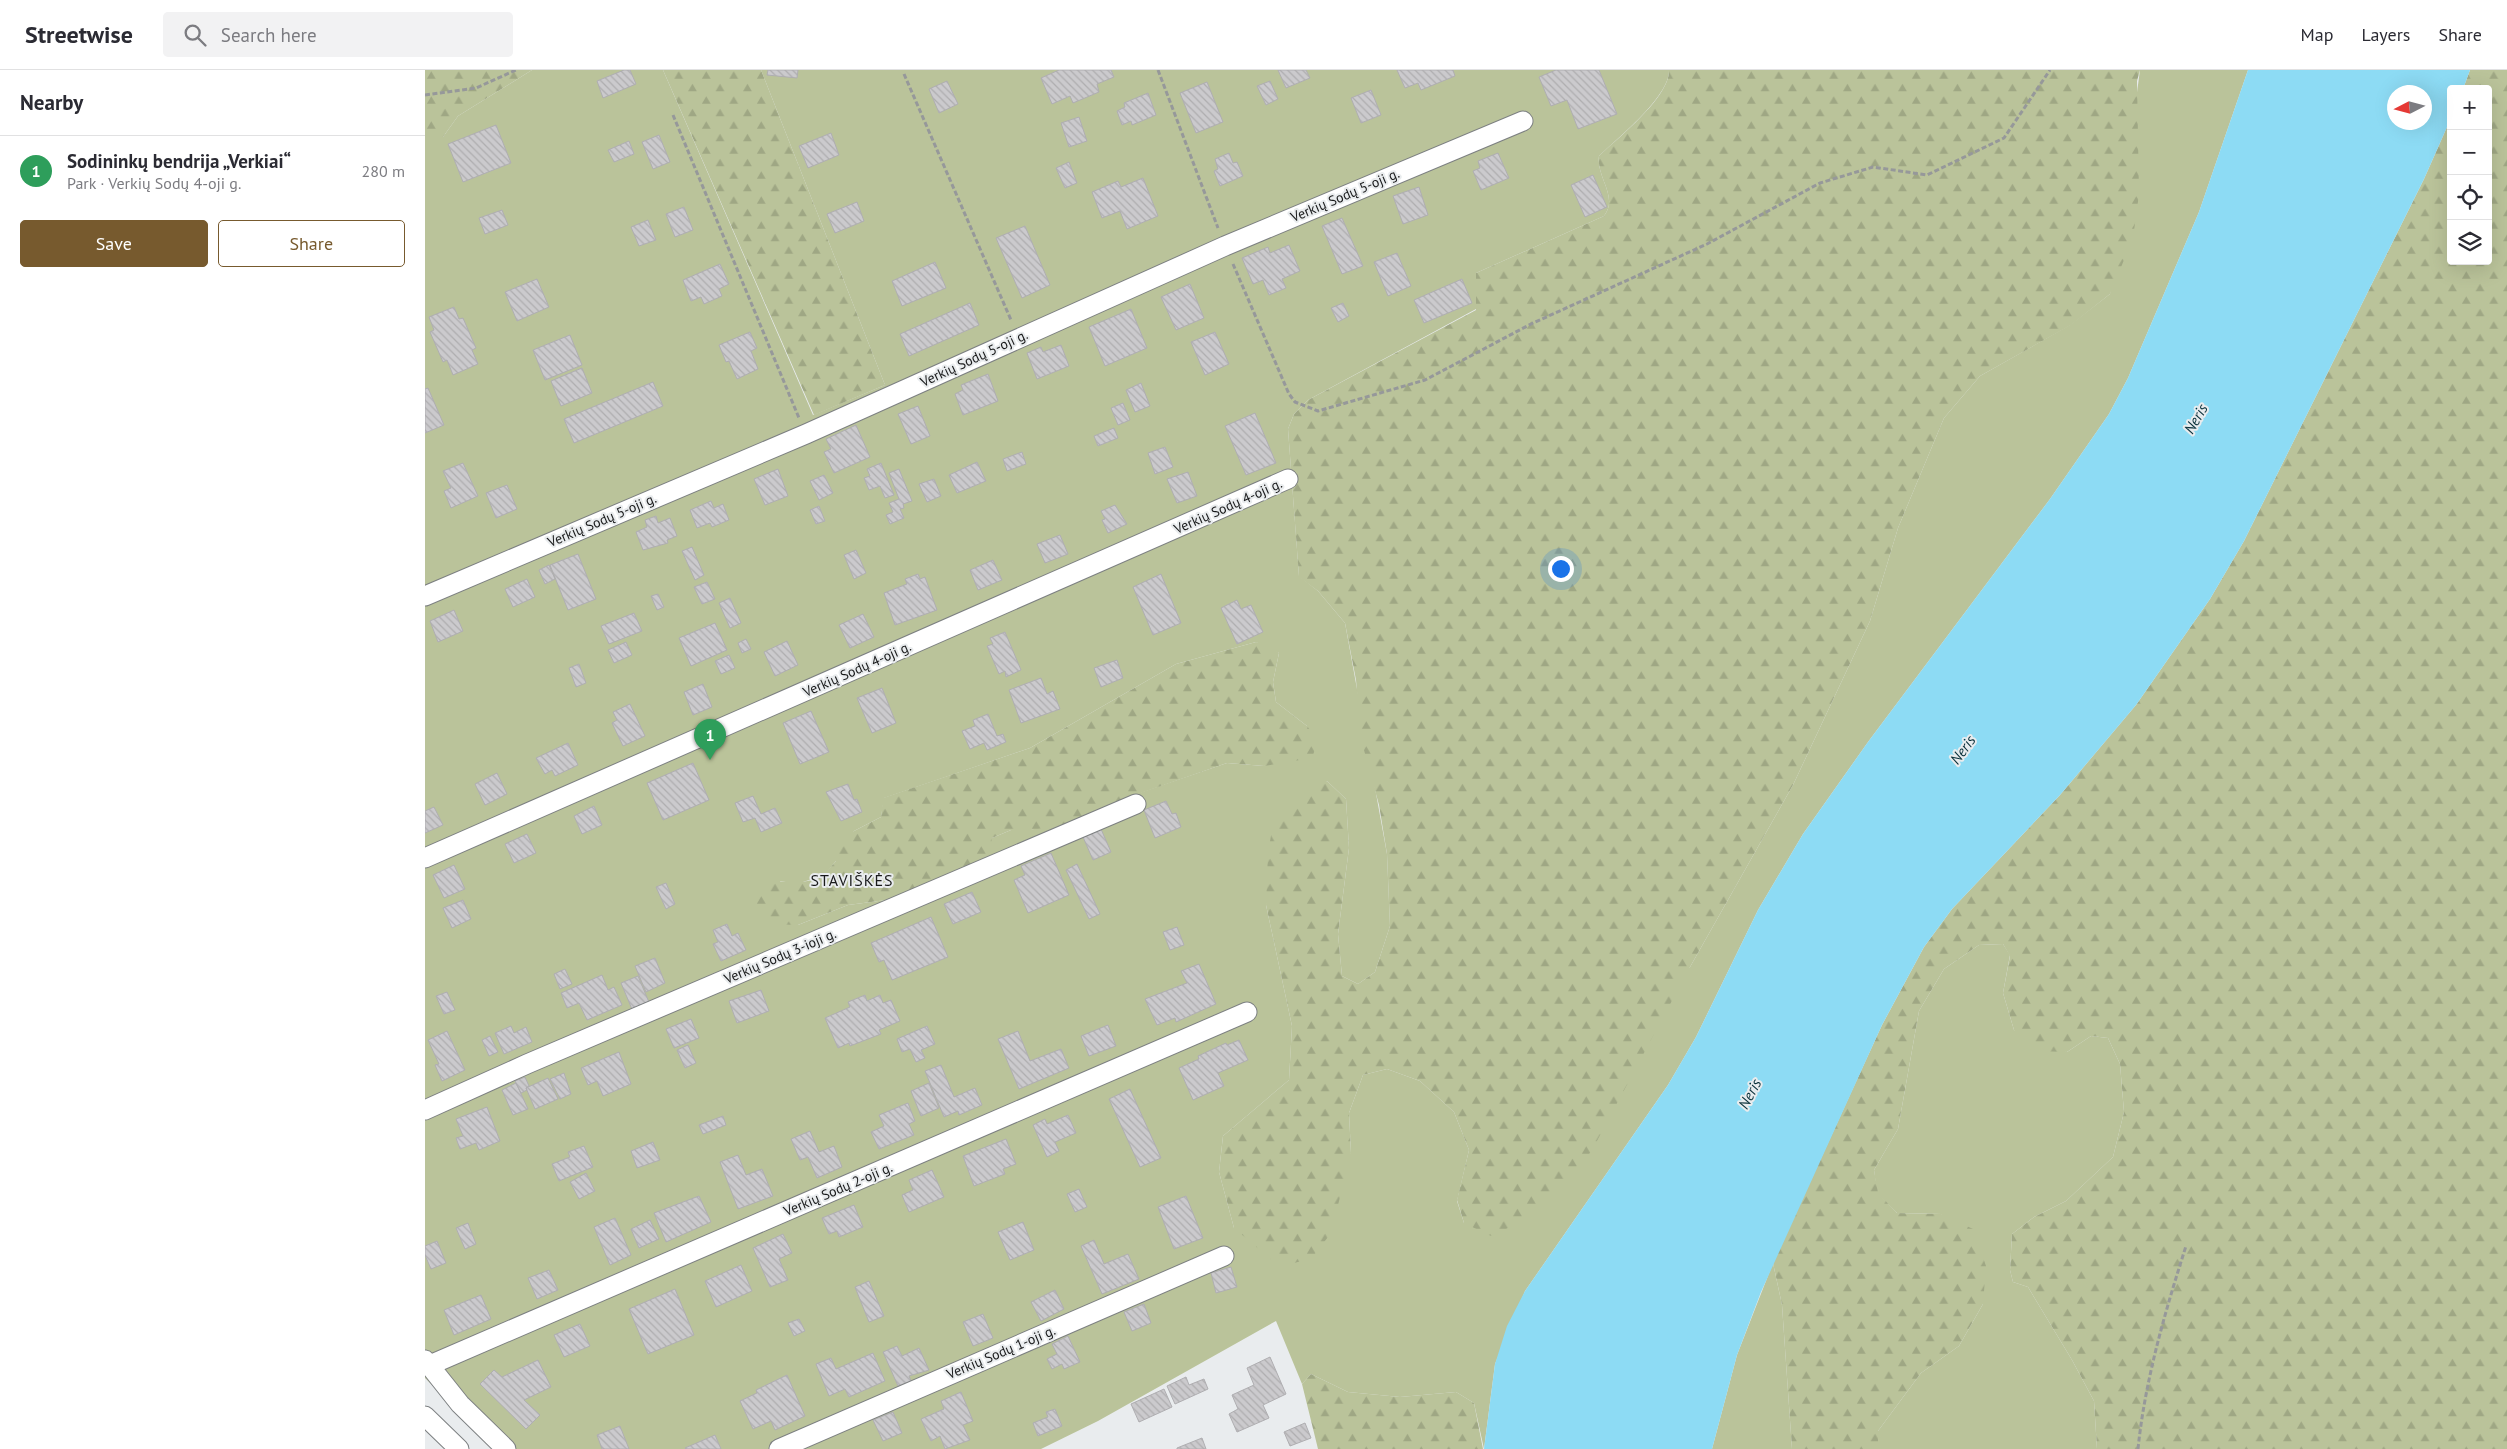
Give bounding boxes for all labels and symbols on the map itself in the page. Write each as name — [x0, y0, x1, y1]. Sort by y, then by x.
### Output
north arrow — [2387, 85, 2432, 130]
street label: Verkių Sodų 5-oji g. — [1287, 164, 1402, 226]
street label: Verkių Sodų 5-oji g. — [917, 325, 1031, 391]
water label: Neris — [2180, 400, 2212, 437]
street label: Verkių Sodų 4-oji g. — [1170, 474, 1285, 538]
street label: Verkių Sodų 5-oji g. — [544, 489, 659, 551]
your location — [1548, 556, 1574, 582]
street label: Verkių Sodų 4-oji g. — [799, 637, 914, 701]
pin: 1 — [694, 719, 726, 760]
water label: Neris — [1946, 731, 1980, 768]
district label: STAVIŠKĖS — [810, 870, 894, 890]
street label: Verkių Sodų 3-ioji g. — [720, 924, 839, 988]
water label: Neris — [1734, 1075, 1765, 1112]
street label: Verkių Sodų 2-oji g. — [780, 1158, 895, 1220]
street label: Verkių Sodų 1-oji g. — [943, 1321, 1058, 1383]

